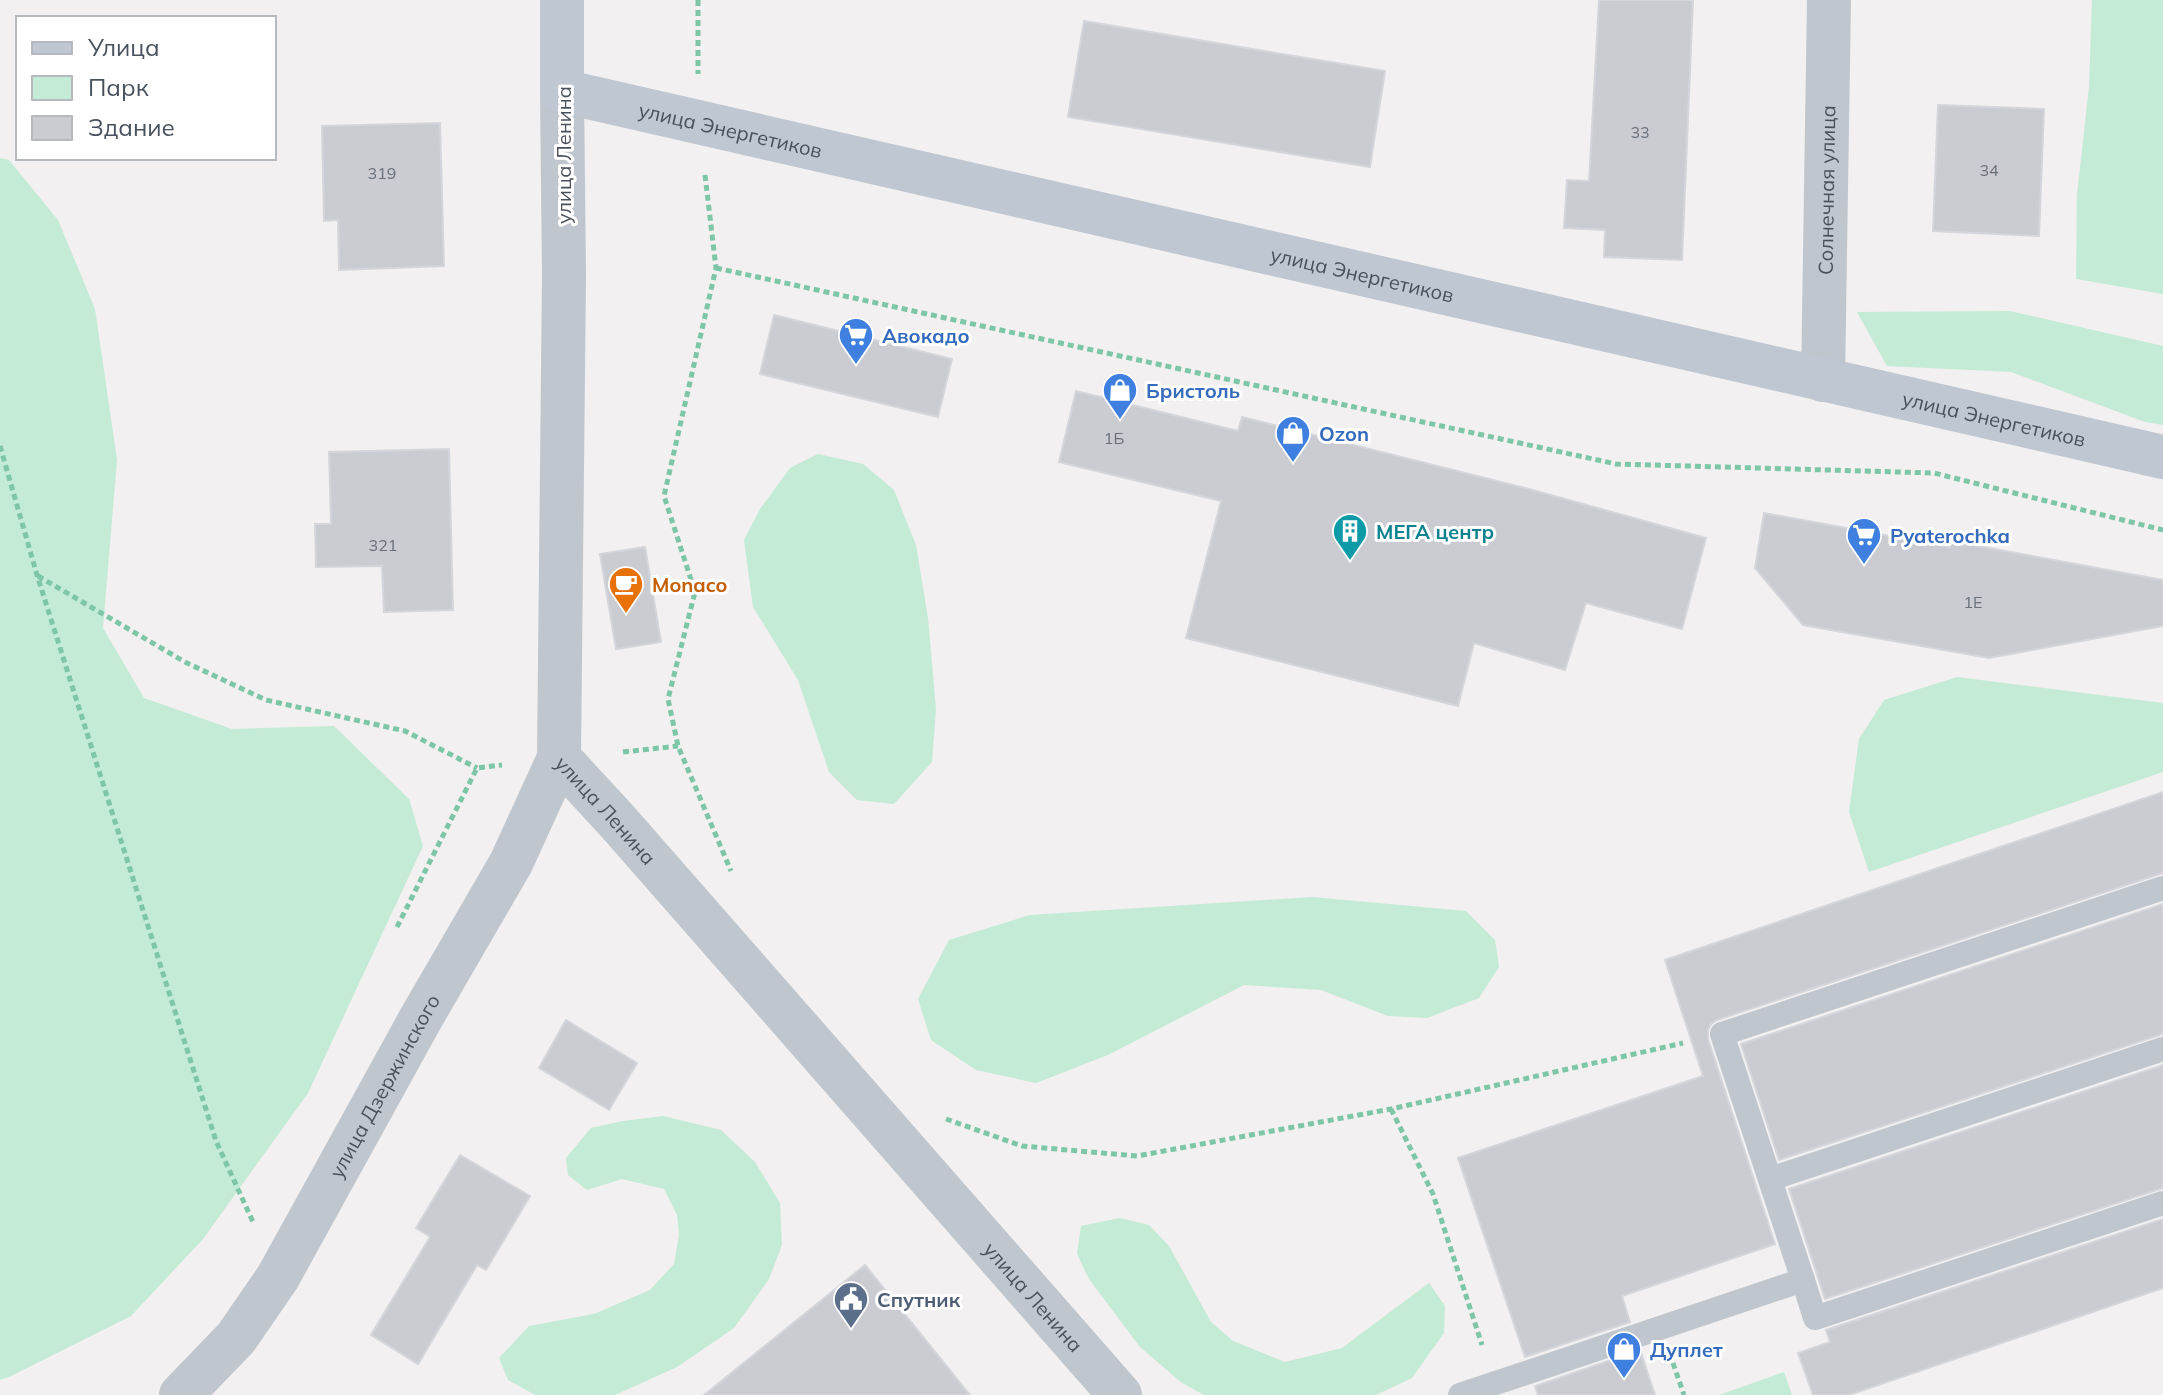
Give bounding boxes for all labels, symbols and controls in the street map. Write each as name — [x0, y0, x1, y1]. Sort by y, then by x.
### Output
legend — [16, 16, 276, 160]
text: Улица — [87, 32, 160, 62]
text: Парк — [88, 72, 149, 102]
street label: улица Ленина — [551, 86, 576, 224]
street label: улица Энергетиков — [637, 97, 825, 163]
street label: Солнечная улица — [1812, 105, 1840, 275]
text: Здание — [88, 112, 175, 142]
house number: 33 — [1630, 122, 1650, 142]
house number: 34 — [1979, 160, 1999, 180]
house number: 319 — [368, 163, 396, 183]
street label: улица Энергетиков — [1268, 241, 1456, 307]
supermarket icon: Авокадо — [837, 316, 875, 366]
place label: Авокадо — [882, 323, 970, 348]
shop icon: Бристоль — [1101, 371, 1139, 421]
place label: Бристоль — [1146, 378, 1240, 403]
street label: улица Энергетиков — [1900, 385, 2088, 451]
shop icon: Ozon — [1274, 414, 1312, 464]
place label: Ozon — [1319, 421, 1369, 446]
house number: 1Б — [1104, 428, 1124, 448]
building icon: МЕГА центр — [1331, 512, 1369, 562]
supermarket icon: Pyaterochka — [1845, 516, 1883, 566]
place label: МЕГА центр — [1376, 519, 1494, 544]
place label: Pyaterochka — [1890, 523, 2010, 548]
house number: 321 — [369, 535, 397, 555]
cafe icon: Monaco — [607, 565, 645, 615]
place label: Monaco — [652, 572, 728, 597]
house number: 1Е — [1963, 592, 1983, 612]
street label: улица Ленина — [551, 750, 662, 869]
street label: улица Дзержинского — [323, 989, 445, 1182]
street label: улица Ленина — [979, 1236, 1089, 1357]
public building icon: Спутник — [832, 1280, 870, 1330]
place label: Спутник — [877, 1287, 961, 1312]
shop icon: Дуплет — [1605, 1330, 1643, 1380]
place label: Дуплет — [1650, 1337, 1723, 1362]

